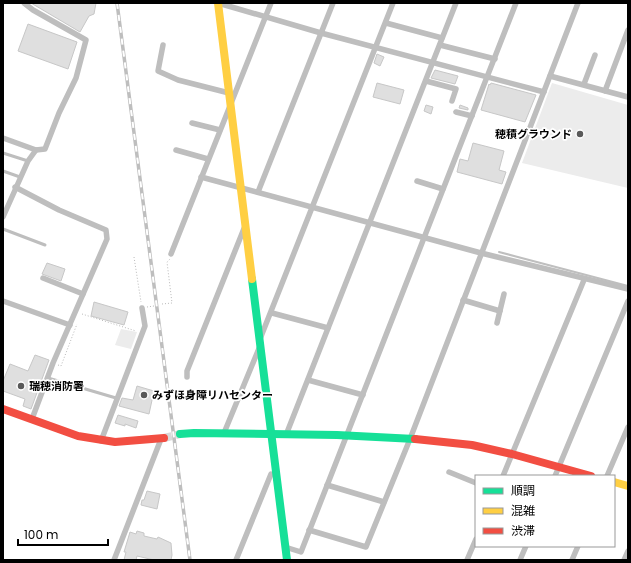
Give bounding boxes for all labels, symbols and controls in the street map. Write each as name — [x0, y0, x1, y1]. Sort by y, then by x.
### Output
place label: 穂積グラウンド — [495, 126, 572, 142]
marker: 穂積グラウンド — [575, 129, 585, 139]
place label: 瑞穂消防署 — [29, 378, 84, 394]
marker: 瑞穂消防署 — [16, 381, 26, 391]
place label: みずほ身障リハセンター — [152, 387, 273, 403]
marker: みずほ身障リハセンター — [139, 390, 149, 400]
legend — [475, 475, 615, 547]
text: 順調 — [511, 482, 535, 499]
text: 混雑 — [511, 502, 535, 519]
scale bar — [18, 521, 108, 547]
text: 渋滞 — [511, 522, 535, 539]
text: 100 m — [24, 526, 58, 543]

